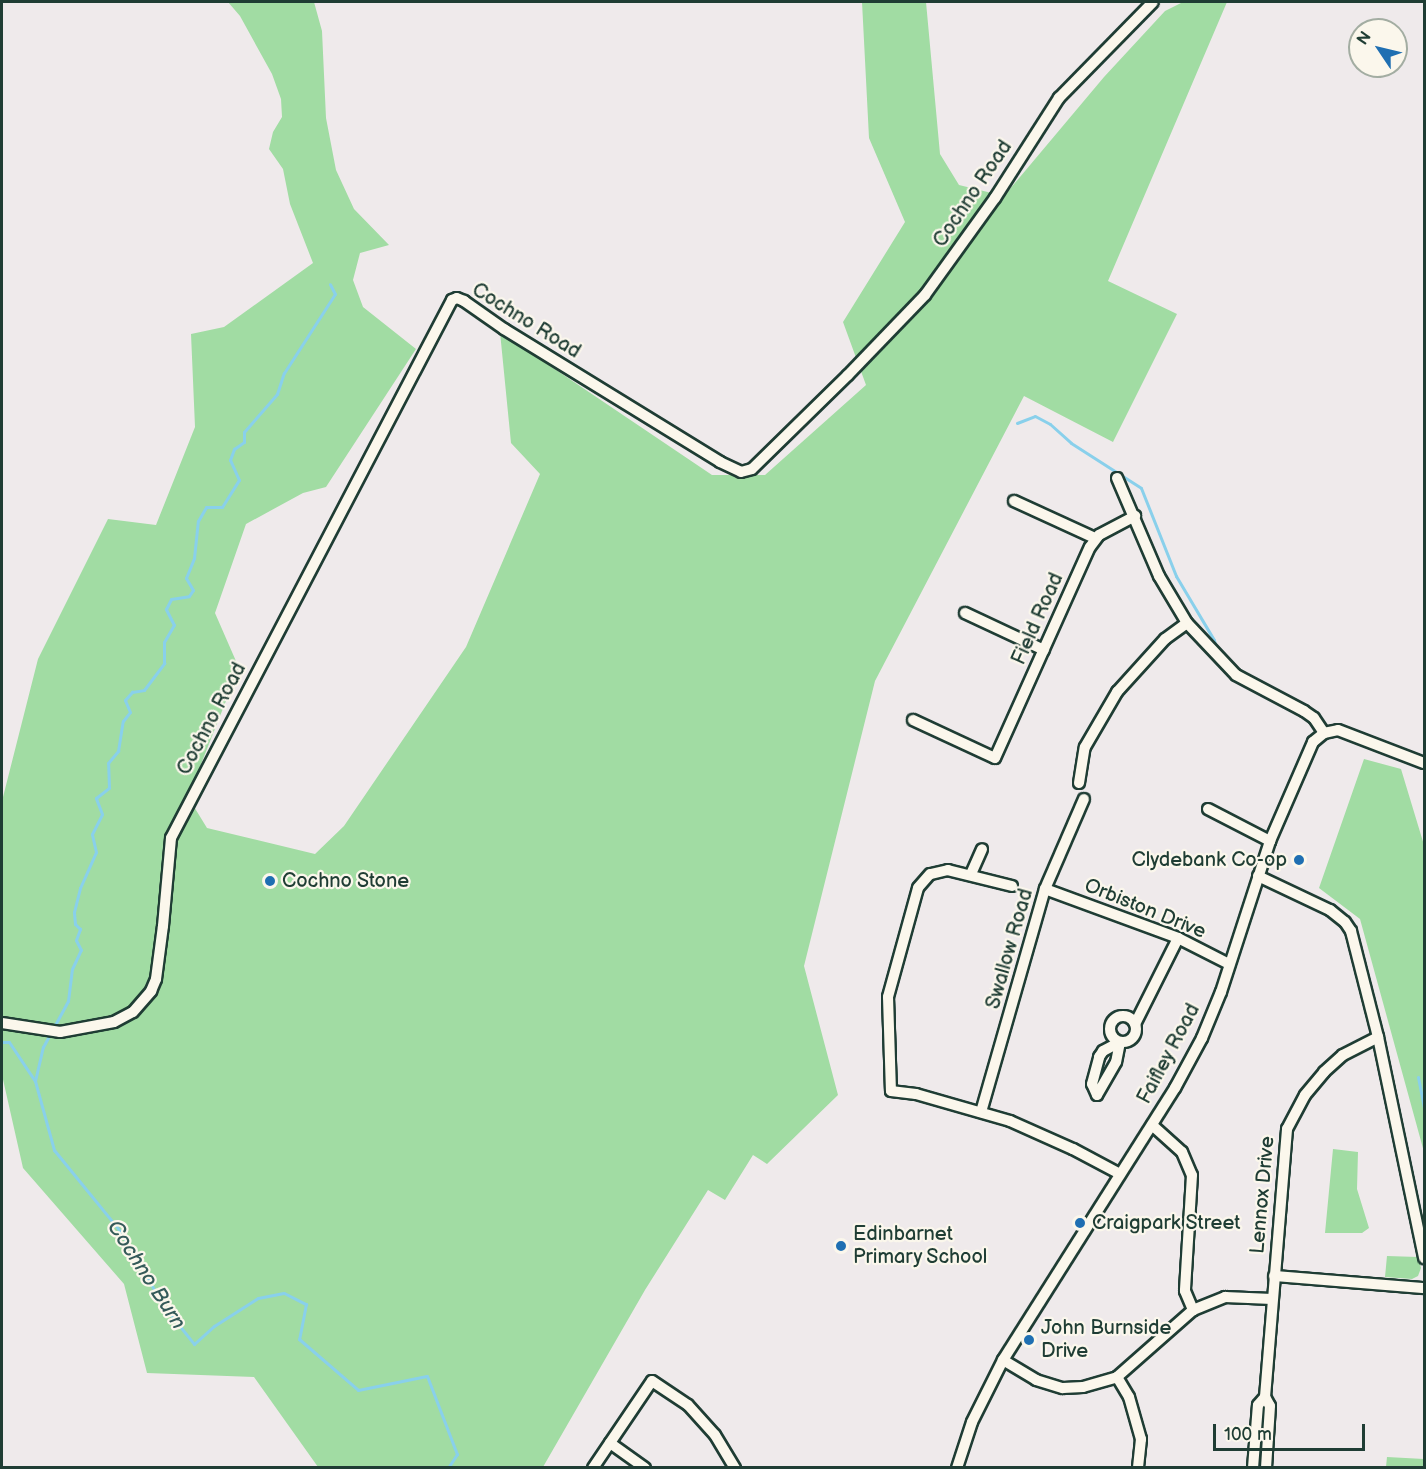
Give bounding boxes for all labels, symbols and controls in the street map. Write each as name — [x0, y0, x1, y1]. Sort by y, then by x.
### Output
north arrow — [1348, 18, 1408, 78]
text: N — [1353, 28, 1376, 49]
street label: Cochno Road — [928, 136, 1018, 252]
street label: Cochno Road — [467, 278, 585, 364]
street label: Field Road — [1007, 569, 1069, 669]
street label: Cochno Road — [172, 659, 252, 779]
place label: Clydebank Co-op — [1132, 848, 1287, 872]
marker: Clydebank Co-op — [1292, 853, 1306, 867]
place label: Cochno Stone — [282, 869, 409, 893]
marker: Cochno Stone — [263, 874, 277, 888]
street label: Orbiston Drive — [1081, 874, 1209, 944]
street label: Swallow Road — [981, 886, 1039, 1012]
street label: Faifley Road — [1132, 999, 1206, 1109]
street label: Lennox Drive — [1246, 1135, 1280, 1255]
place label: Craigpark Street — [1092, 1211, 1241, 1235]
water label: Cochno Burn — [101, 1216, 191, 1334]
marker: Craigpark Street — [1073, 1216, 1087, 1230]
place label: Edinbarnet Primary School — [853, 1222, 989, 1269]
marker: Edinbarnet Primary School — [834, 1239, 848, 1253]
place label: John Burnside Drive — [1041, 1316, 1171, 1363]
marker: John Burnside Drive — [1022, 1333, 1036, 1347]
scale bar — [1216, 1412, 1368, 1450]
text: 100 m — [1224, 1424, 1272, 1445]

